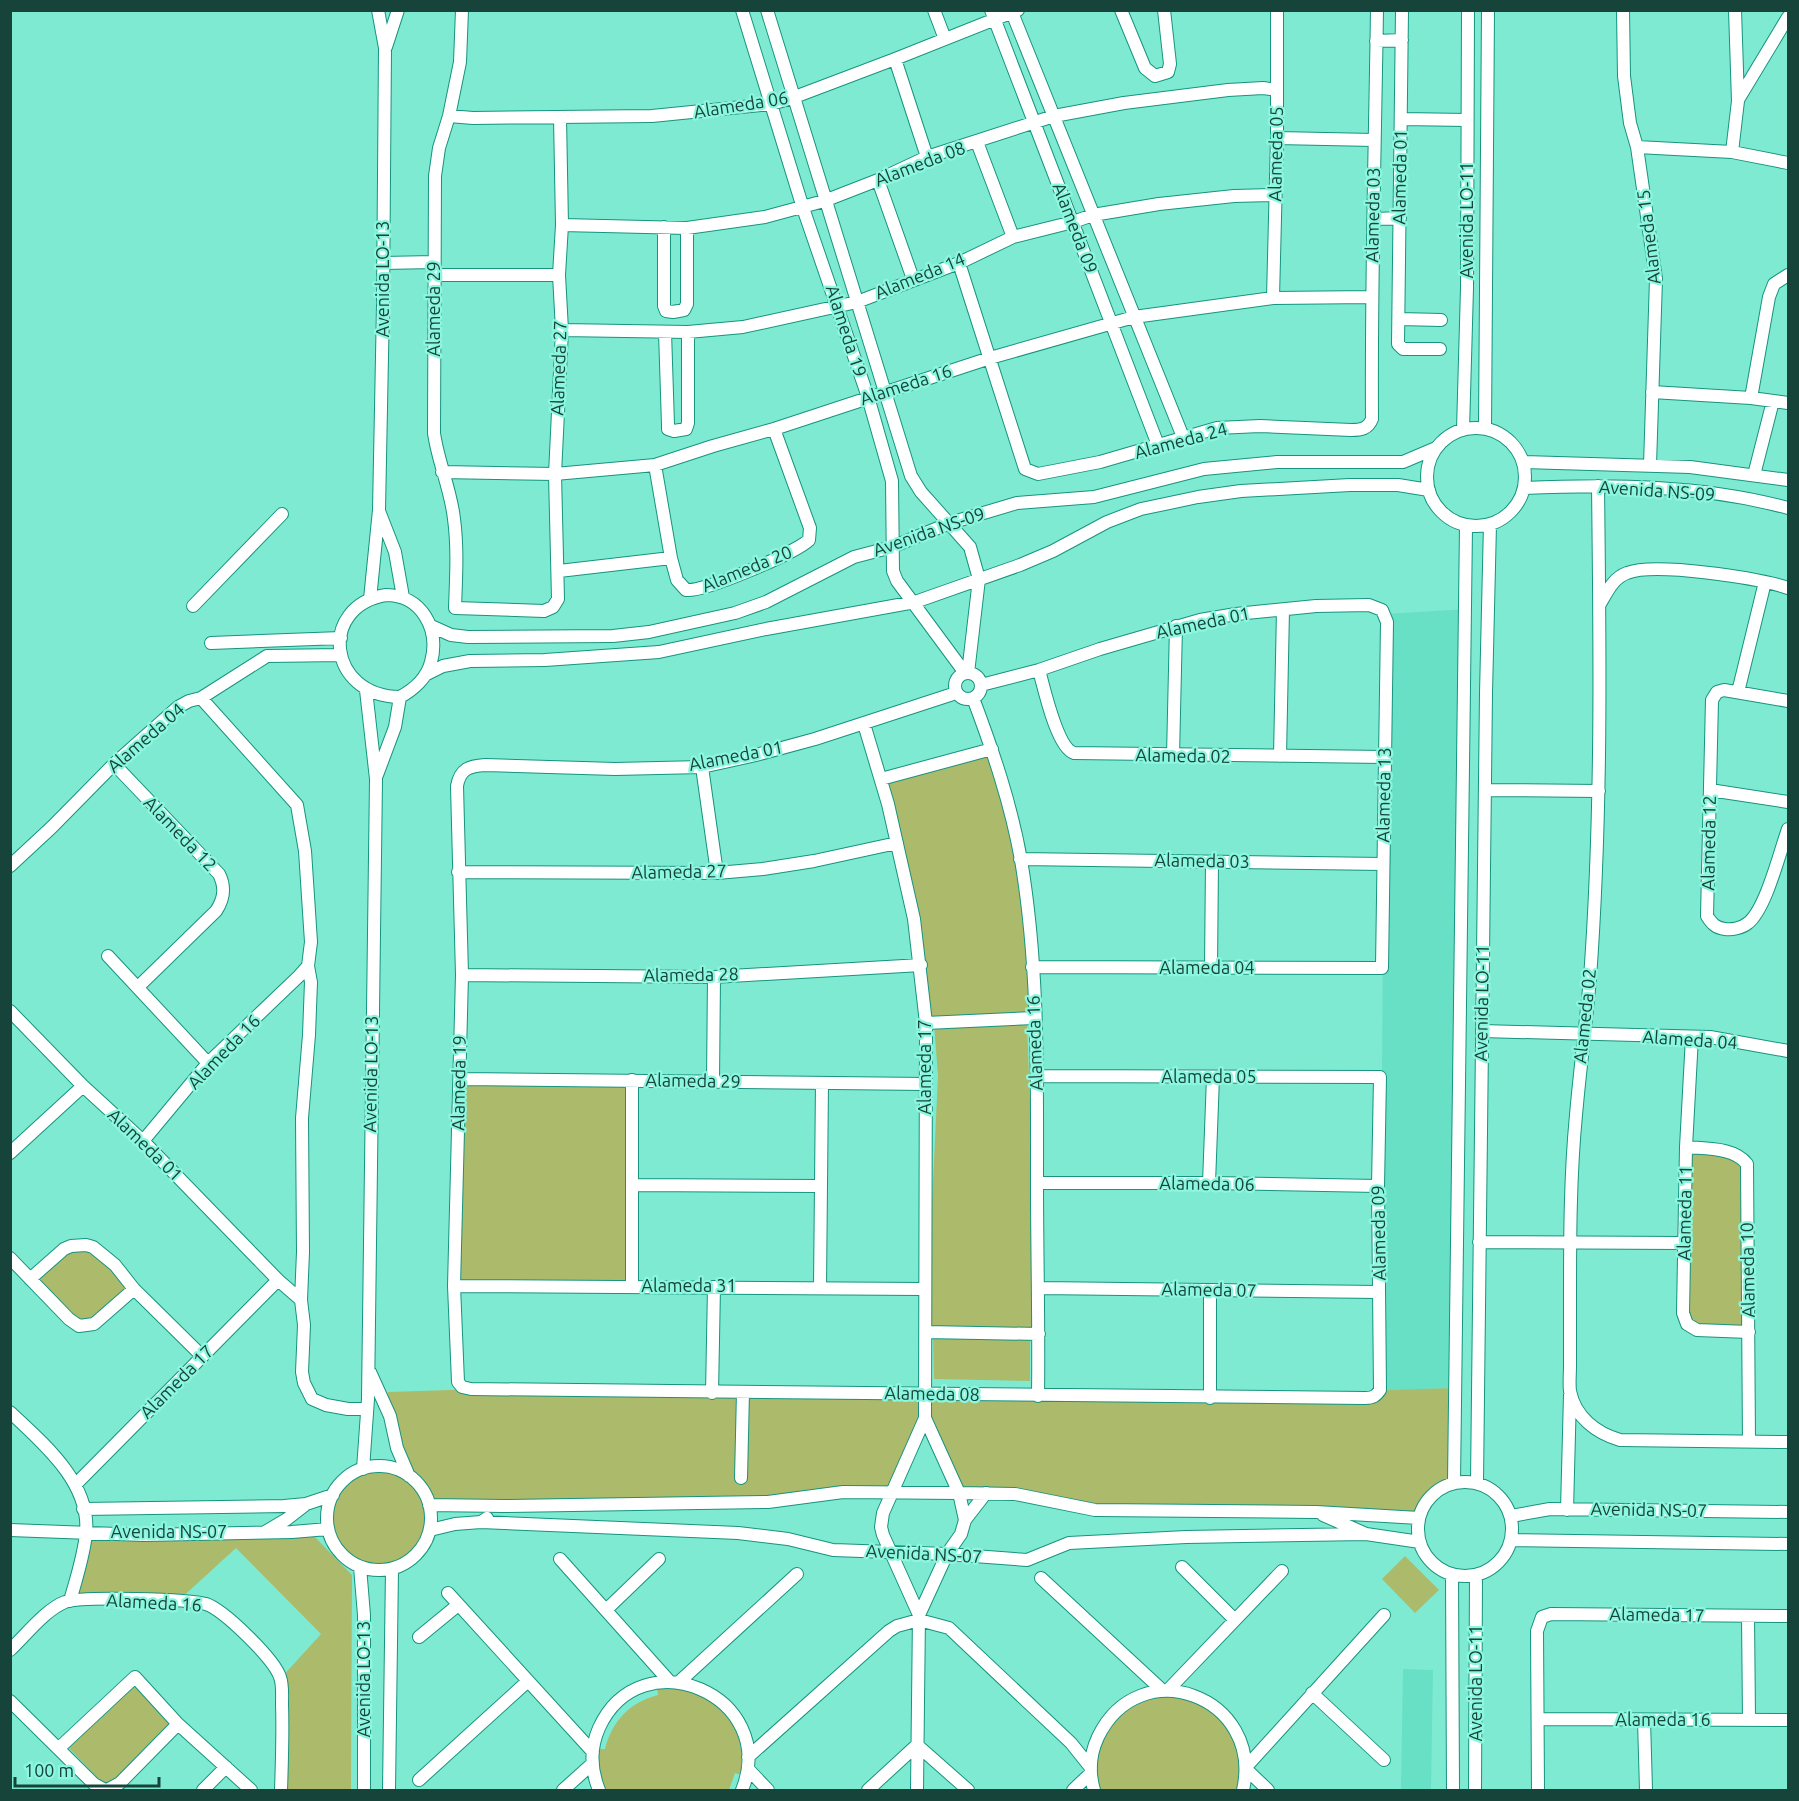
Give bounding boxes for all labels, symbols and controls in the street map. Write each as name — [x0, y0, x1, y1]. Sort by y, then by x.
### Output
street label: Alameda 06 — [692, 87, 790, 121]
street label: Alameda 05 — [1264, 106, 1286, 202]
street label: Alameda 01 — [1388, 129, 1410, 225]
street label: Alameda 08 — [872, 137, 968, 189]
street label: Avenida LO-11 — [1456, 162, 1476, 278]
street label: Alameda 03 — [1361, 167, 1383, 263]
street label: Alameda 09 — [1050, 180, 1102, 276]
street label: Alameda 15 — [1632, 189, 1664, 286]
street label: Avenida LO-13 — [372, 221, 392, 337]
street label: Alameda 14 — [872, 248, 968, 302]
street label: Alameda 29 — [423, 261, 443, 357]
street label: Alameda 19 — [823, 282, 871, 379]
street label: Alameda 27 — [546, 320, 570, 416]
street label: Alameda 16 — [857, 360, 954, 408]
street label: Alameda 24 — [1132, 418, 1229, 462]
street label: Avenida NS-09 — [1598, 476, 1716, 504]
street label: Avenida NS-09 — [870, 503, 987, 559]
street label: Alameda 20 — [699, 541, 795, 595]
street label: Alameda 01 — [1154, 602, 1252, 642]
street label: Alameda 04 — [103, 698, 188, 776]
street label: Alameda 01 — [687, 736, 785, 774]
street label: Alameda 02 — [1135, 744, 1231, 766]
street label: Alameda 13 — [1372, 747, 1394, 843]
street label: Alameda 12 — [140, 792, 221, 875]
street label: Alameda 12 — [1697, 795, 1719, 891]
street label: Alameda 03 — [1154, 849, 1250, 871]
street label: Alameda 27 — [631, 860, 727, 882]
street label: Avenida LO-11 — [1470, 944, 1492, 1062]
street label: Alameda 04 — [1159, 957, 1255, 977]
street label: Alameda 28 — [643, 963, 739, 985]
street label: Alameda 02 — [1569, 967, 1599, 1064]
street label: Alameda 16 — [1022, 995, 1046, 1091]
street label: Alameda 16 — [183, 1010, 264, 1093]
street label: Avenida LO-13 — [359, 1015, 381, 1133]
street label: Alameda 17 — [914, 1019, 934, 1115]
street label: Alameda 04 — [1642, 1026, 1738, 1052]
street label: Alameda 19 — [447, 1035, 469, 1131]
street label: Alameda 05 — [1161, 1066, 1257, 1086]
street label: Alameda 29 — [645, 1069, 741, 1091]
street label: Alameda 01 — [104, 1104, 187, 1185]
street label: Alameda 11 — [1673, 1165, 1695, 1261]
street label: Alameda 06 — [1159, 1172, 1255, 1194]
street label: Alameda 09 — [1367, 1185, 1389, 1281]
street label: Alameda 10 — [1736, 1222, 1758, 1318]
street label: Alameda 31 — [641, 1275, 737, 1295]
street label: Alameda 07 — [1161, 1278, 1257, 1300]
street label: Alameda 17 — [135, 1340, 217, 1422]
street label: Alameda 08 — [884, 1382, 980, 1404]
street label: Avenida NS-07 — [1591, 1498, 1707, 1520]
street label: Avenida NS-07 — [111, 1521, 227, 1541]
street label: Avenida NS-07 — [865, 1540, 983, 1566]
street label: Alameda 16 — [106, 1590, 202, 1614]
street label: Alameda 17 — [1609, 1603, 1705, 1625]
street label: Avenida LO-13 — [353, 1621, 373, 1737]
street label: Avenida LO-11 — [1465, 1625, 1485, 1741]
street label: Alameda 16 — [1615, 1709, 1711, 1729]
scale bar — [15, 1750, 159, 1788]
text: 100 m — [24, 1760, 74, 1780]

